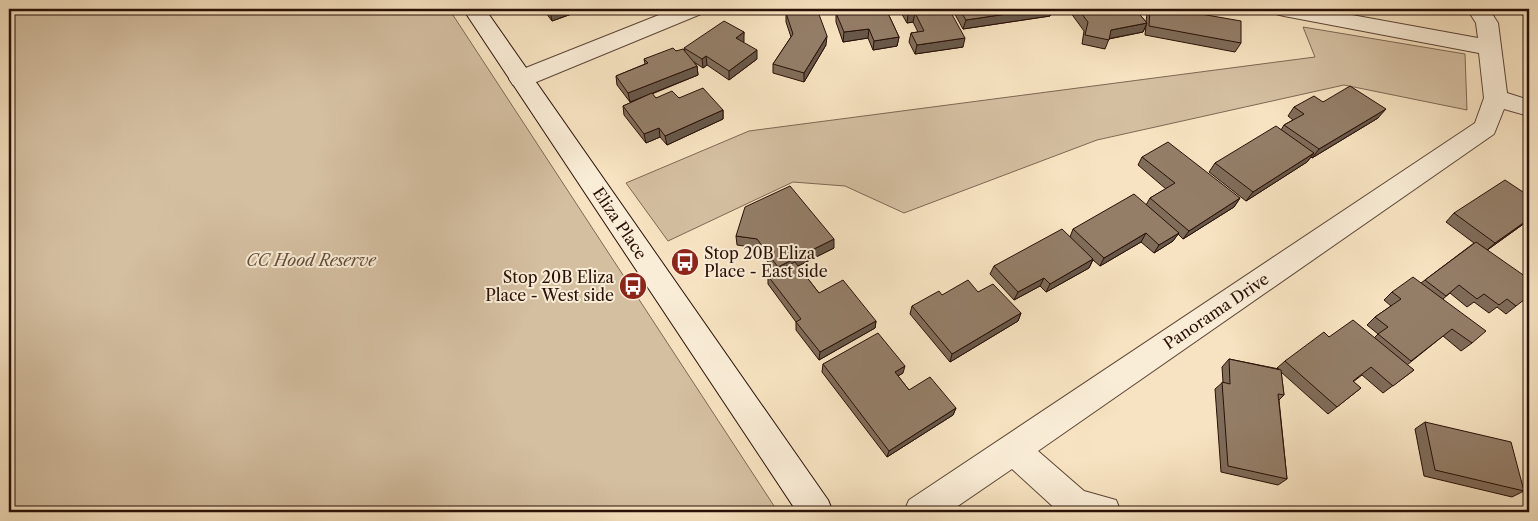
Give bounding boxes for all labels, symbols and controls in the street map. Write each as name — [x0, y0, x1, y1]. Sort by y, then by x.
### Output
street label: Eliza Place — [589, 183, 651, 263]
place label: Stop 20B Eliza Place - East side — [704, 243, 828, 281]
bus stop icon: Stop 20B Eliza Place - East side — [670, 247, 700, 277]
park label: CC Hood Reserve — [246, 250, 377, 270]
place label: Stop 20B Eliza Place - West side — [485, 267, 615, 305]
street label: Panorama Drive — [1160, 268, 1272, 354]
bus stop icon: Stop 20B Eliza Place - West side — [618, 271, 648, 301]

